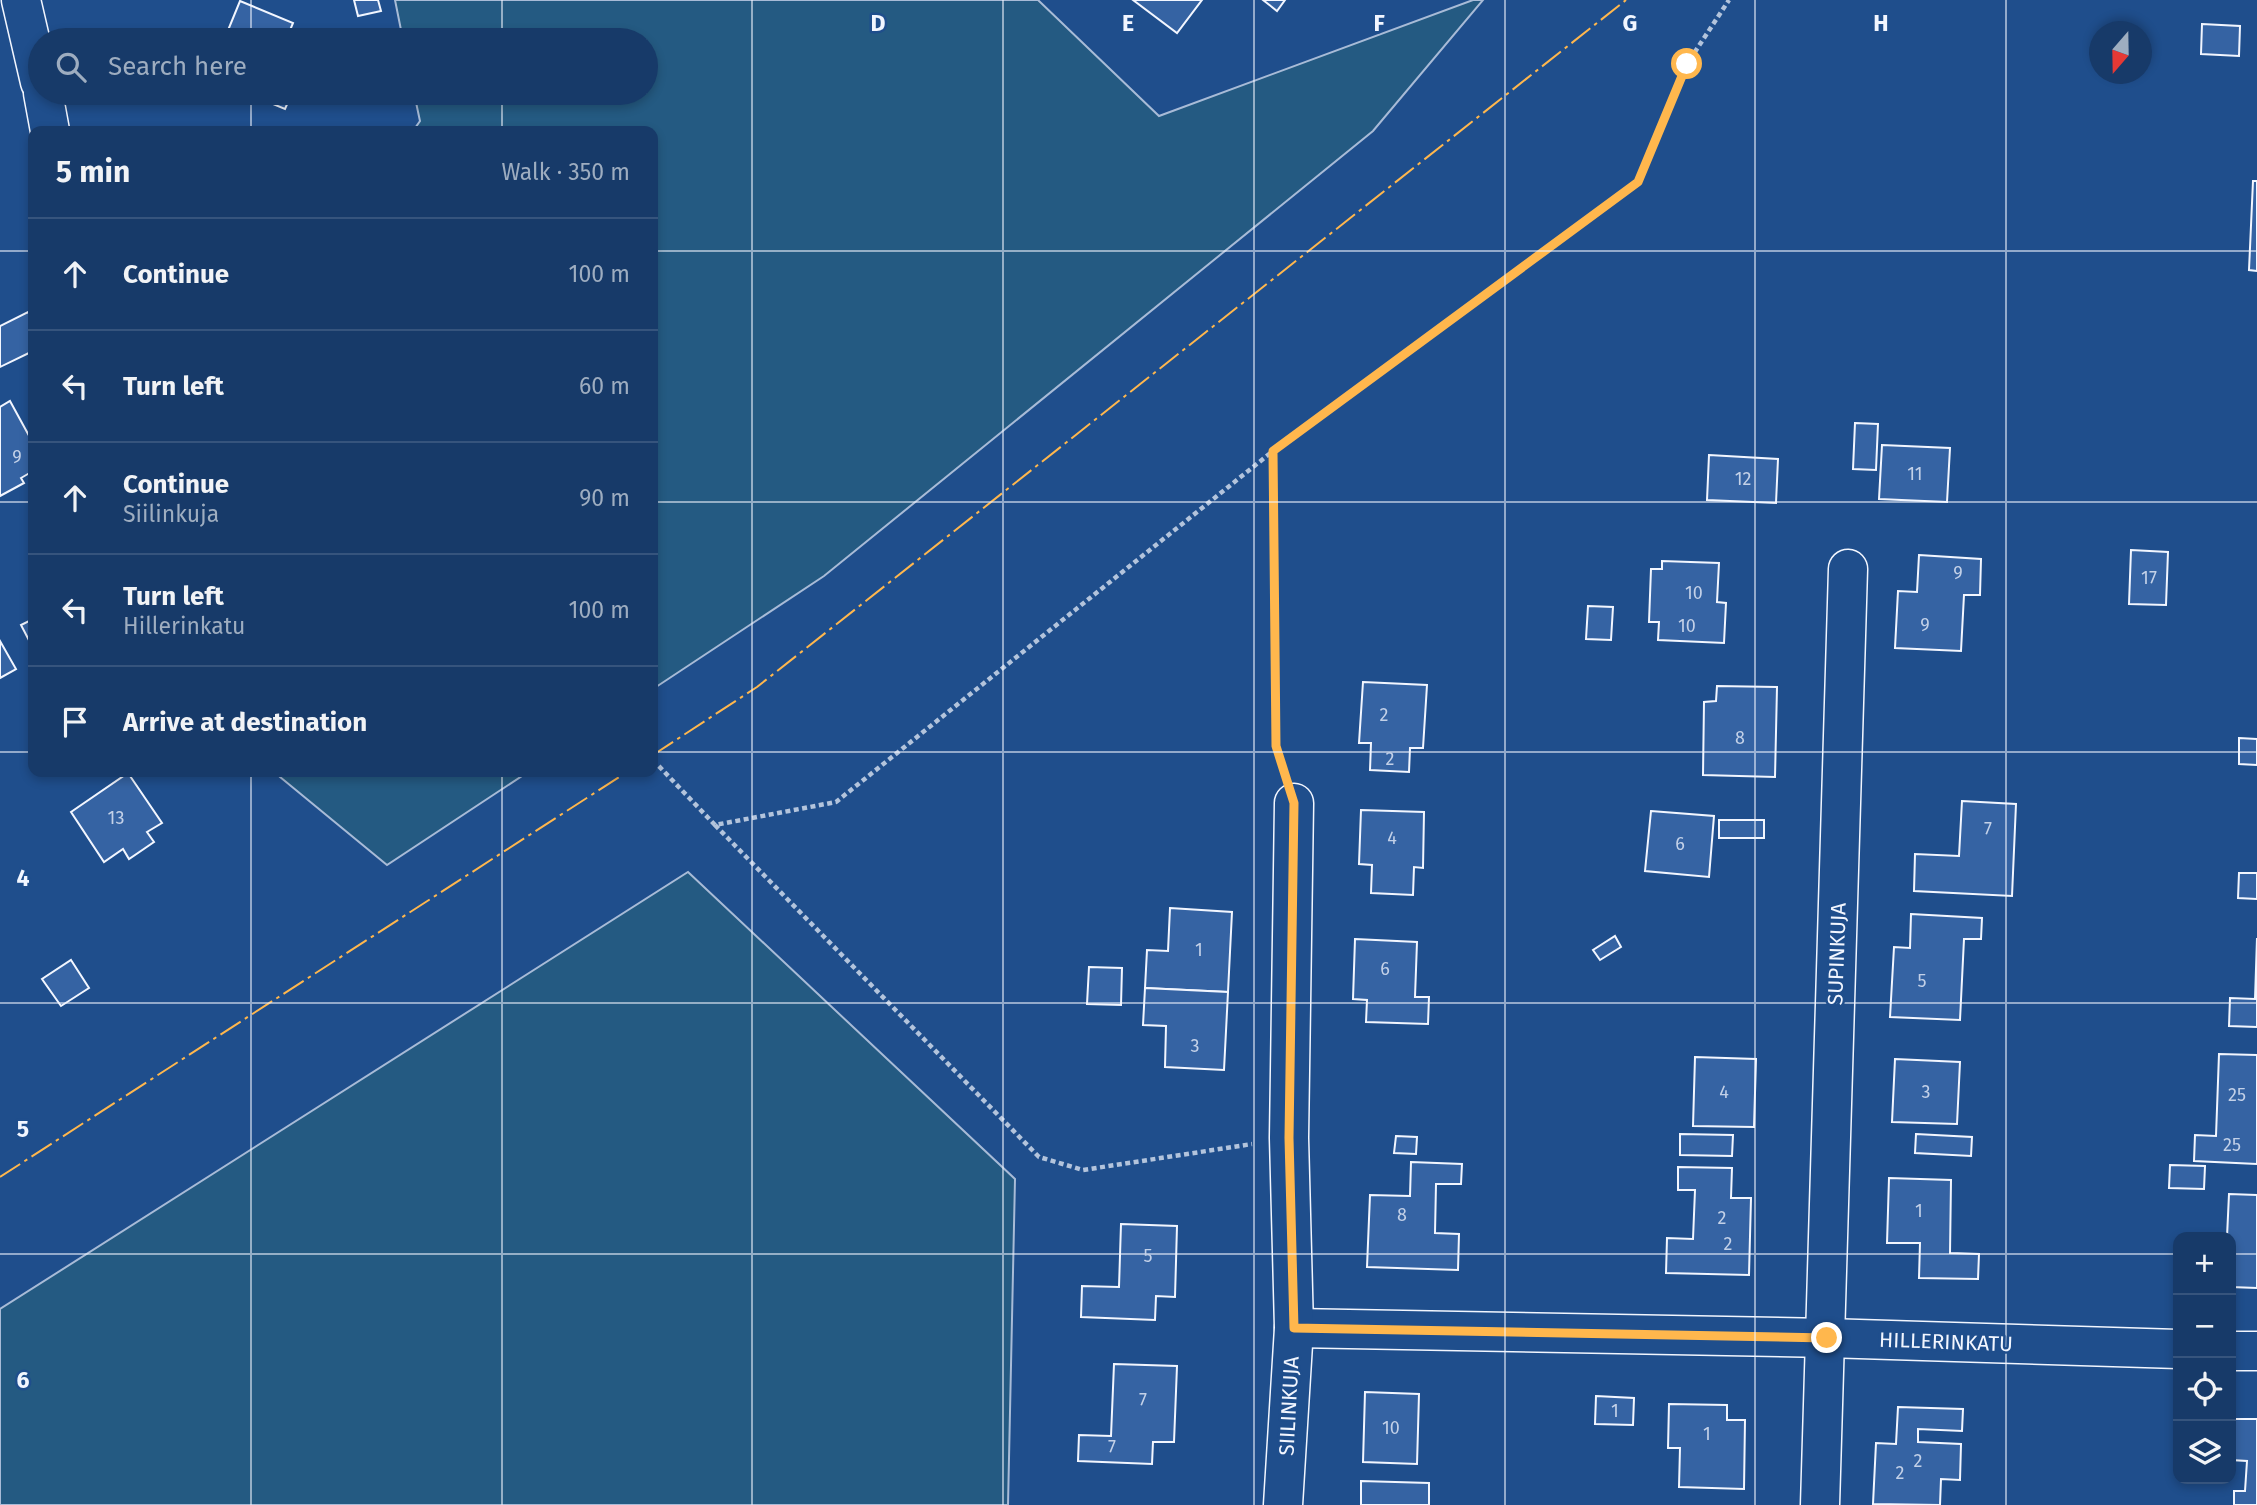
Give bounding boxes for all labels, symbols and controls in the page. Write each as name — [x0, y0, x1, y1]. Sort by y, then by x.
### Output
text: D — [871, 9, 886, 37]
text: E — [1122, 9, 1134, 37]
text: F — [1373, 9, 1385, 37]
text: G — [1623, 9, 1637, 37]
text: H — [1873, 9, 1889, 37]
north arrow — [2089, 21, 2152, 84]
search box — [28, 28, 658, 105]
icon: search — [52, 48, 90, 86]
route start — [1671, 48, 1702, 79]
text: Search here — [108, 51, 247, 82]
text: 5 min — [56, 154, 130, 190]
text: Walk · 350 m — [502, 158, 630, 186]
icon: ahead — [56, 255, 94, 293]
text: Continue — [123, 259, 229, 290]
text: 100 m — [569, 260, 630, 288]
icon: left — [56, 367, 94, 405]
text: Turn left — [123, 371, 224, 402]
text: 60 m — [579, 372, 630, 400]
house number: 9 — [12, 446, 22, 468]
house number: 11 — [1907, 463, 1923, 485]
house number: 12 — [1735, 468, 1751, 490]
text: Continue — [123, 469, 229, 500]
icon: ahead — [56, 479, 94, 517]
text: 90 m — [579, 484, 630, 512]
text: Siilinkuja — [123, 500, 219, 528]
house number: 9 — [1953, 562, 1963, 584]
house number: 17 — [2141, 567, 2157, 589]
text: Turn left — [123, 581, 224, 612]
house number: 10 — [1685, 582, 1703, 604]
icon: left — [56, 591, 94, 629]
text: 100 m — [569, 596, 630, 624]
text: Hillerinkatu — [123, 612, 246, 640]
house number: 9 — [1920, 614, 1930, 636]
house number: 10 — [1678, 615, 1696, 637]
icon: arrive — [56, 703, 94, 741]
house number: 2 — [1380, 704, 1389, 726]
text: Arrive at destination — [123, 707, 367, 738]
house number: 8 — [1735, 727, 1745, 749]
house number: 2 — [1386, 748, 1395, 770]
house number: 13 — [108, 807, 124, 829]
house number: 7 — [1984, 818, 1992, 840]
house number: 4 — [1387, 827, 1397, 849]
house number: 6 — [1675, 833, 1685, 855]
text: 4 — [17, 864, 30, 892]
street label: SUPINKUJA — [1822, 902, 1852, 1006]
house number: 1 — [1195, 939, 1203, 961]
house number: 6 — [1380, 958, 1390, 980]
house number: 5 — [1917, 970, 1927, 992]
house number: 3 — [1191, 1035, 1199, 1057]
house number: 4 — [1719, 1081, 1729, 1103]
house number: 3 — [1922, 1081, 1930, 1103]
house number: 25 — [2228, 1084, 2246, 1106]
text: 5 — [17, 1115, 29, 1143]
house number: 25 — [2223, 1134, 2241, 1156]
house number: 1 — [1915, 1200, 1923, 1222]
house number: 8 — [1397, 1204, 1407, 1226]
house number: 2 — [1718, 1207, 1727, 1229]
map controls — [2173, 1232, 2236, 1484]
button: + — [2173, 1232, 2236, 1295]
house number: 2 — [1724, 1233, 1733, 1255]
house number: 5 — [1143, 1245, 1153, 1267]
button: − — [2173, 1295, 2236, 1358]
route end — [1811, 1322, 1842, 1353]
street label: HILLERINKATU — [1879, 1327, 2013, 1357]
street label: SIILINKUJA — [1273, 1356, 1305, 1456]
button: locate — [2173, 1358, 2236, 1421]
text: 6 — [17, 1366, 30, 1394]
house number: 7 — [1139, 1389, 1147, 1411]
house number: 1 — [1611, 1400, 1619, 1422]
house number: 10 — [1382, 1417, 1400, 1439]
button: layers — [2173, 1421, 2236, 1484]
house number: 1 — [1703, 1423, 1711, 1445]
house number: 7 — [1108, 1436, 1116, 1458]
house number: 2 — [1914, 1450, 1923, 1472]
house number: 2 — [1896, 1462, 1905, 1484]

